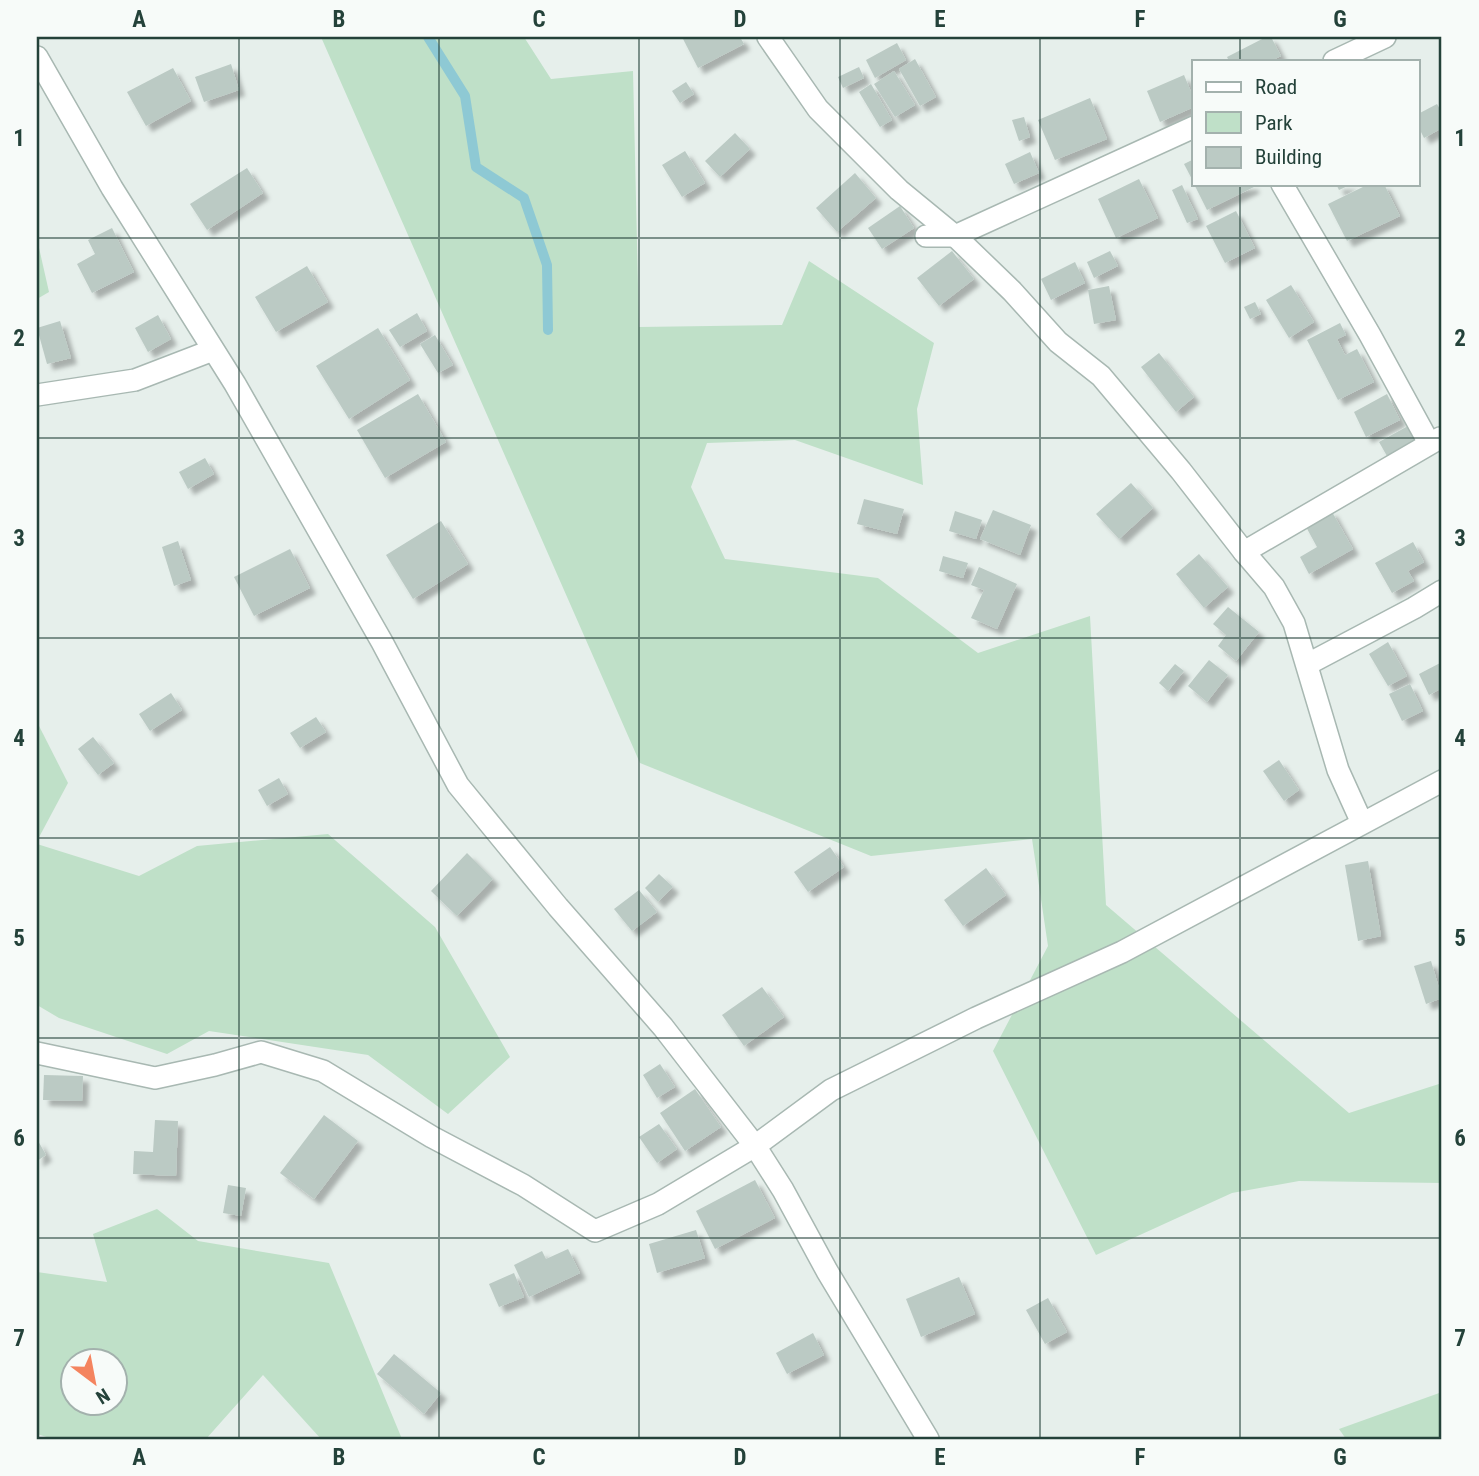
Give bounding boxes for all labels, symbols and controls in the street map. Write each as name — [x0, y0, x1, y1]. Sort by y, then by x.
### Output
text: A — [132, 6, 146, 33]
text: B — [333, 6, 345, 33]
text: C — [532, 6, 546, 33]
text: D — [734, 6, 747, 33]
text: E — [934, 6, 946, 33]
text: F — [1135, 6, 1146, 33]
text: G — [1333, 6, 1347, 33]
legend — [1192, 60, 1420, 186]
text: Road — [1255, 75, 1297, 99]
text: Park — [1255, 111, 1293, 135]
text: 1 — [13, 125, 25, 152]
text: 1 — [1454, 125, 1466, 152]
text: Building — [1255, 145, 1322, 169]
text: 2 — [13, 325, 25, 352]
text: 2 — [1454, 325, 1466, 352]
text: 3 — [13, 525, 25, 552]
text: 3 — [1454, 525, 1466, 552]
text: 4 — [13, 725, 25, 752]
text: 4 — [1454, 725, 1466, 752]
text: 5 — [13, 925, 25, 952]
text: 5 — [1454, 925, 1466, 952]
text: 6 — [13, 1125, 25, 1152]
text: 6 — [1454, 1125, 1466, 1152]
text: 7 — [13, 1325, 25, 1352]
text: 7 — [1454, 1325, 1466, 1352]
north arrow — [60, 1346, 130, 1416]
text: N — [92, 1383, 114, 1409]
text: A — [132, 1444, 146, 1471]
text: B — [333, 1444, 345, 1471]
text: C — [532, 1444, 546, 1471]
text: D — [734, 1444, 747, 1471]
text: E — [934, 1444, 946, 1471]
text: F — [1135, 1444, 1146, 1471]
text: G — [1333, 1444, 1347, 1471]

